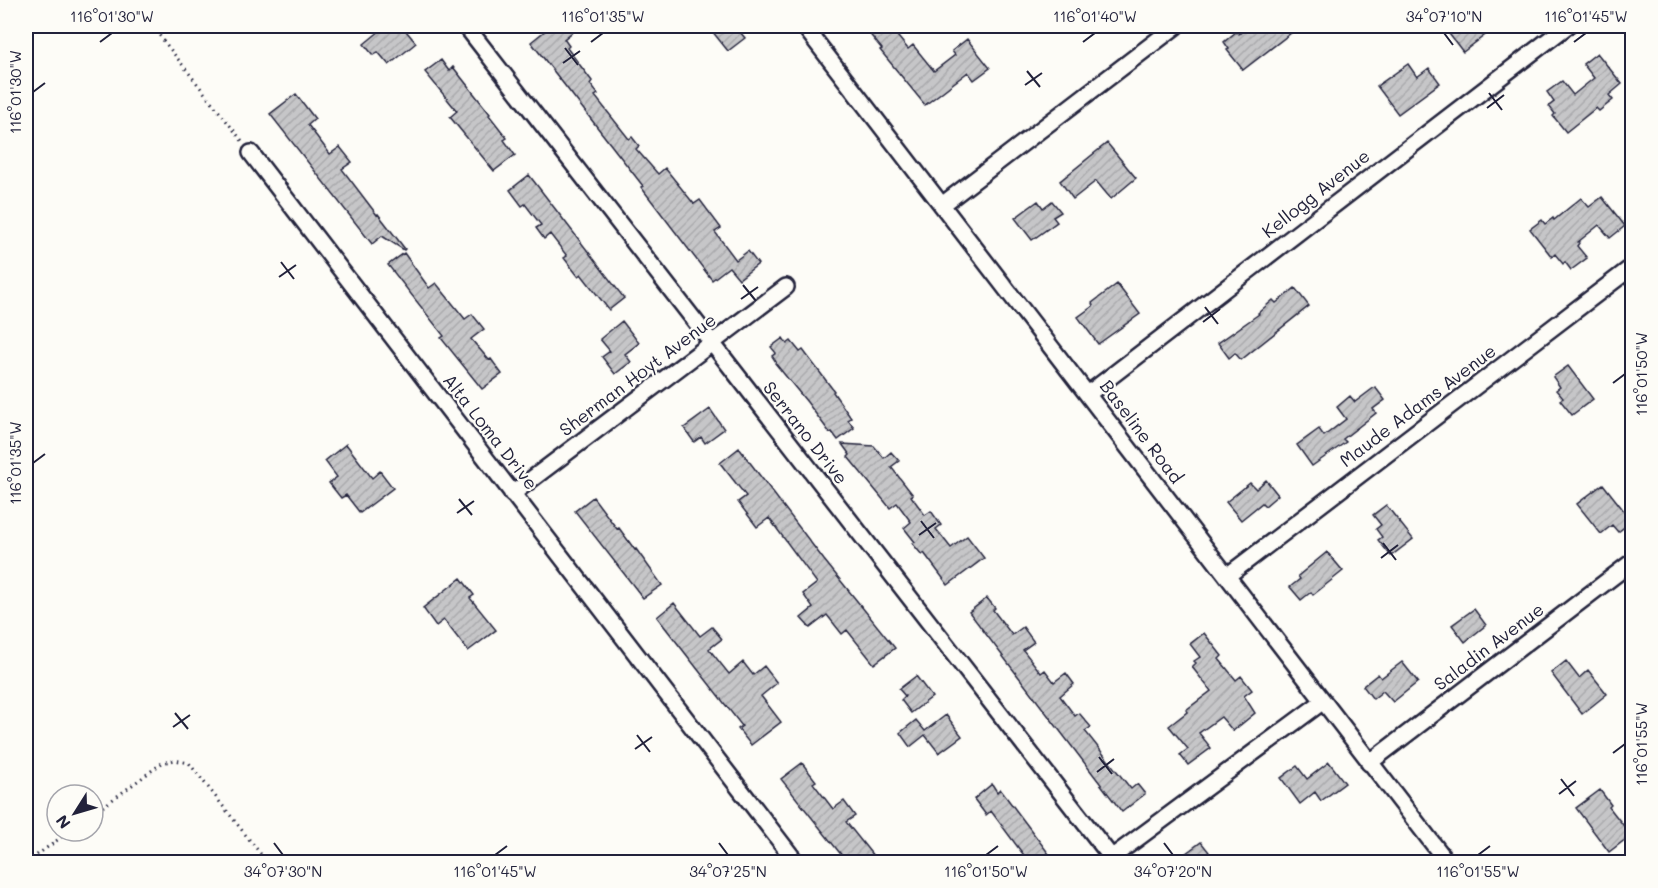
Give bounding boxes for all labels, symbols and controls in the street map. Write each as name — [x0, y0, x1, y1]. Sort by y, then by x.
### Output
text: 116°01'30"W — [70, 6, 154, 26]
text: 116°01'35"W — [561, 6, 645, 26]
text: 116°01'40"W — [1053, 6, 1137, 26]
text: 34°07'10"N — [1406, 6, 1482, 26]
text: 116°01'45"W — [1544, 6, 1628, 26]
text: 116°01'30"W — [5, 50, 25, 134]
street label: Kellogg Avenue — [1256, 144, 1374, 243]
street label: Sherman Hoyt Avenue — [554, 307, 721, 441]
text: 116°01'50"W — [1631, 332, 1651, 416]
street label: Maude Adams Avenue — [1334, 338, 1500, 472]
street label: Alta Loma Drive — [438, 368, 544, 494]
street label: Baseline Road — [1095, 375, 1189, 488]
street label: Serrano Drive — [758, 376, 854, 489]
text: 116°01'35"W — [5, 421, 25, 505]
street label: Saladin Avenue — [1428, 597, 1548, 696]
text: 116°01'55"W — [1631, 702, 1651, 786]
north arrow — [45, 783, 105, 843]
text: N — [51, 811, 75, 834]
text: 34°07'30"N — [244, 861, 322, 881]
text: 116°01'45"W — [453, 861, 537, 881]
text: 34°07'25"N — [689, 861, 767, 881]
text: 116°01'50"W — [944, 861, 1028, 881]
text: 34°07'20"N — [1134, 861, 1212, 881]
text: 116°01'55"W — [1436, 861, 1520, 881]

